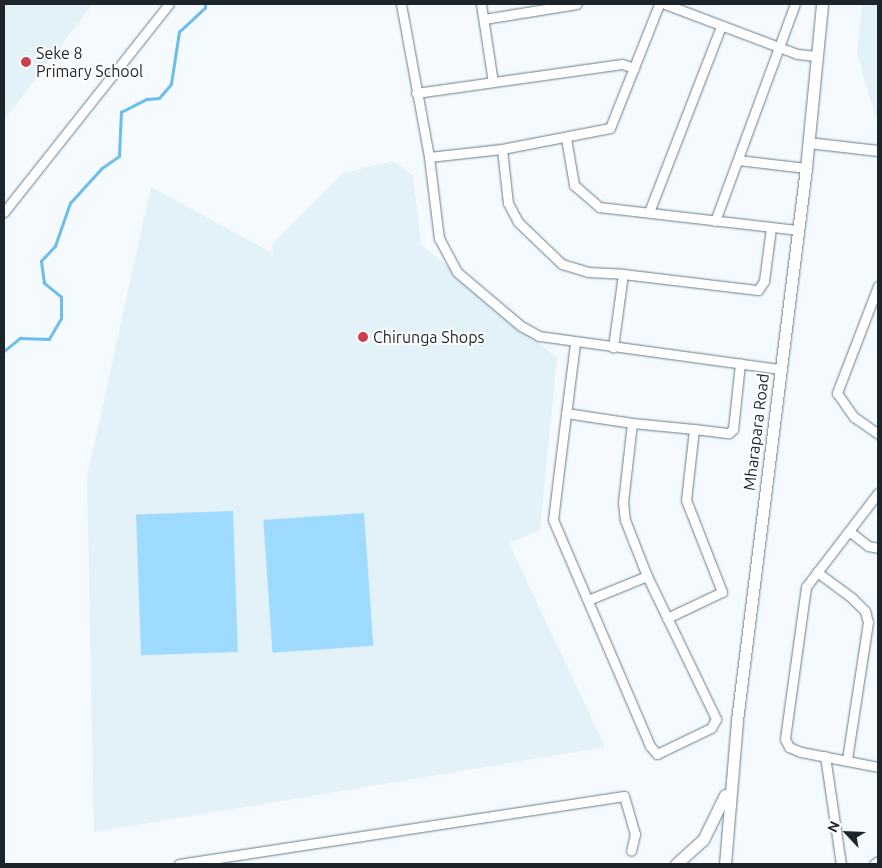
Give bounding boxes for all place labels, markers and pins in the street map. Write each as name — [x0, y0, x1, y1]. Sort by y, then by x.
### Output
place label: Seke 8 Primary School — [36, 43, 143, 81]
marker: Seke 8 Primary School — [20, 56, 32, 68]
place label: Chirunga Shops — [373, 327, 484, 347]
marker: Chirunga Shops — [357, 331, 369, 343]

